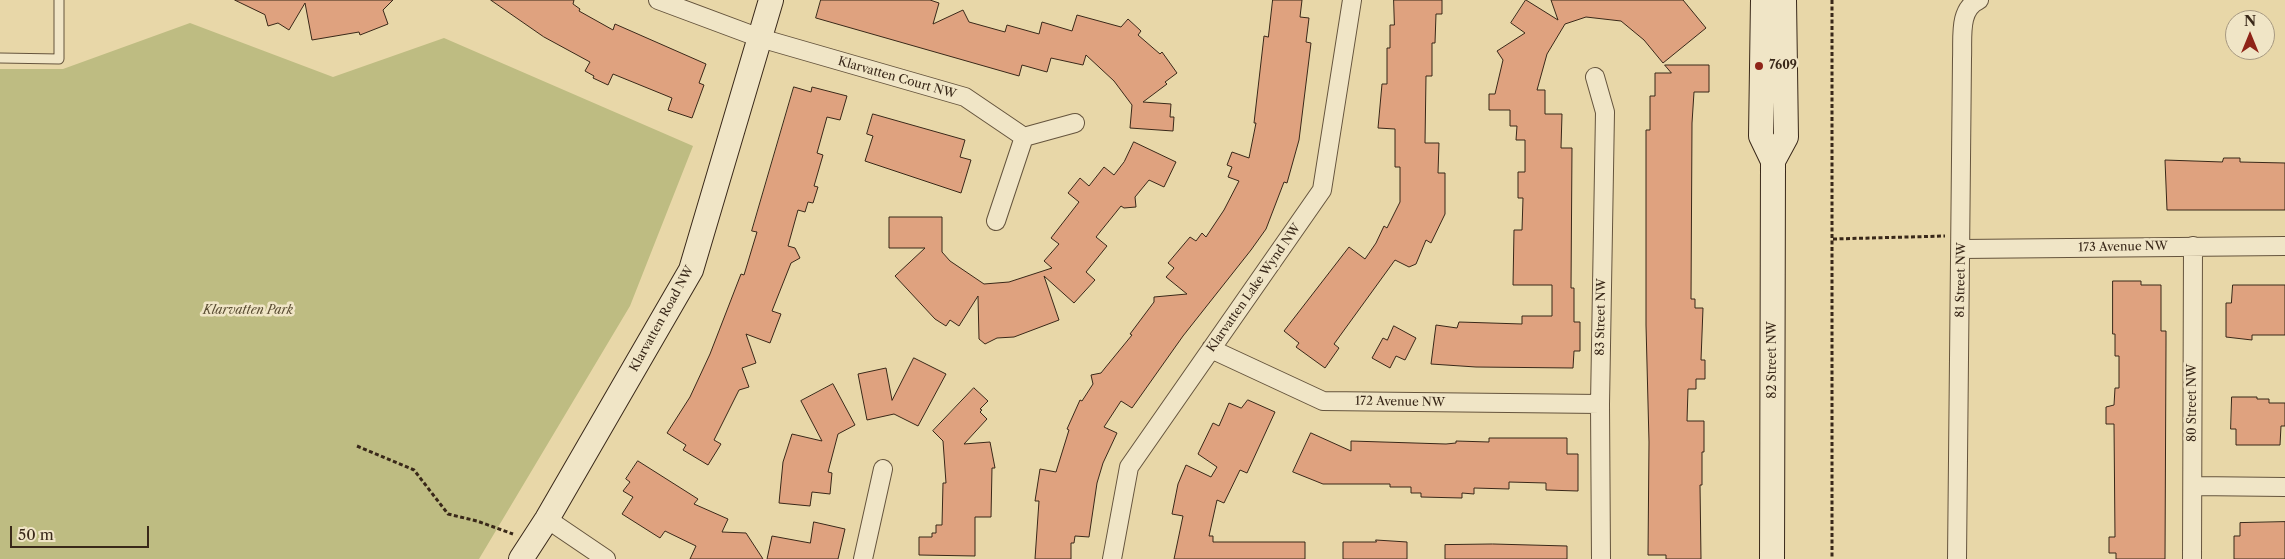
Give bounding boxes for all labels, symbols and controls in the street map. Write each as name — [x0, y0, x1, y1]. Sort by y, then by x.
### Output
north arrow — [2225, 10, 2275, 60]
text: N — [2244, 12, 2256, 30]
street label: Klarvatten Court NW — [836, 54, 958, 102]
place label: 7609 — [1769, 59, 1797, 73]
marker: 7609 — [1753, 60, 1765, 72]
street label: Klarvatten Lake Wynd NW — [1204, 221, 1304, 355]
street label: 173 Avenue NW — [2078, 239, 2168, 255]
street label: 81 Street NW — [1953, 242, 1969, 318]
street label: Klarvatten Road NW — [627, 264, 697, 374]
street label: 83 Street NW — [1593, 278, 1609, 356]
park label: Klarvatten Park — [203, 304, 293, 318]
street label: 82 Street NW — [1766, 321, 1780, 399]
street label: 80 Street NW — [2186, 364, 2200, 442]
street label: 172 Avenue NW — [1355, 394, 1445, 410]
scale bar — [12, 516, 151, 548]
text: 50 m — [18, 525, 54, 544]

